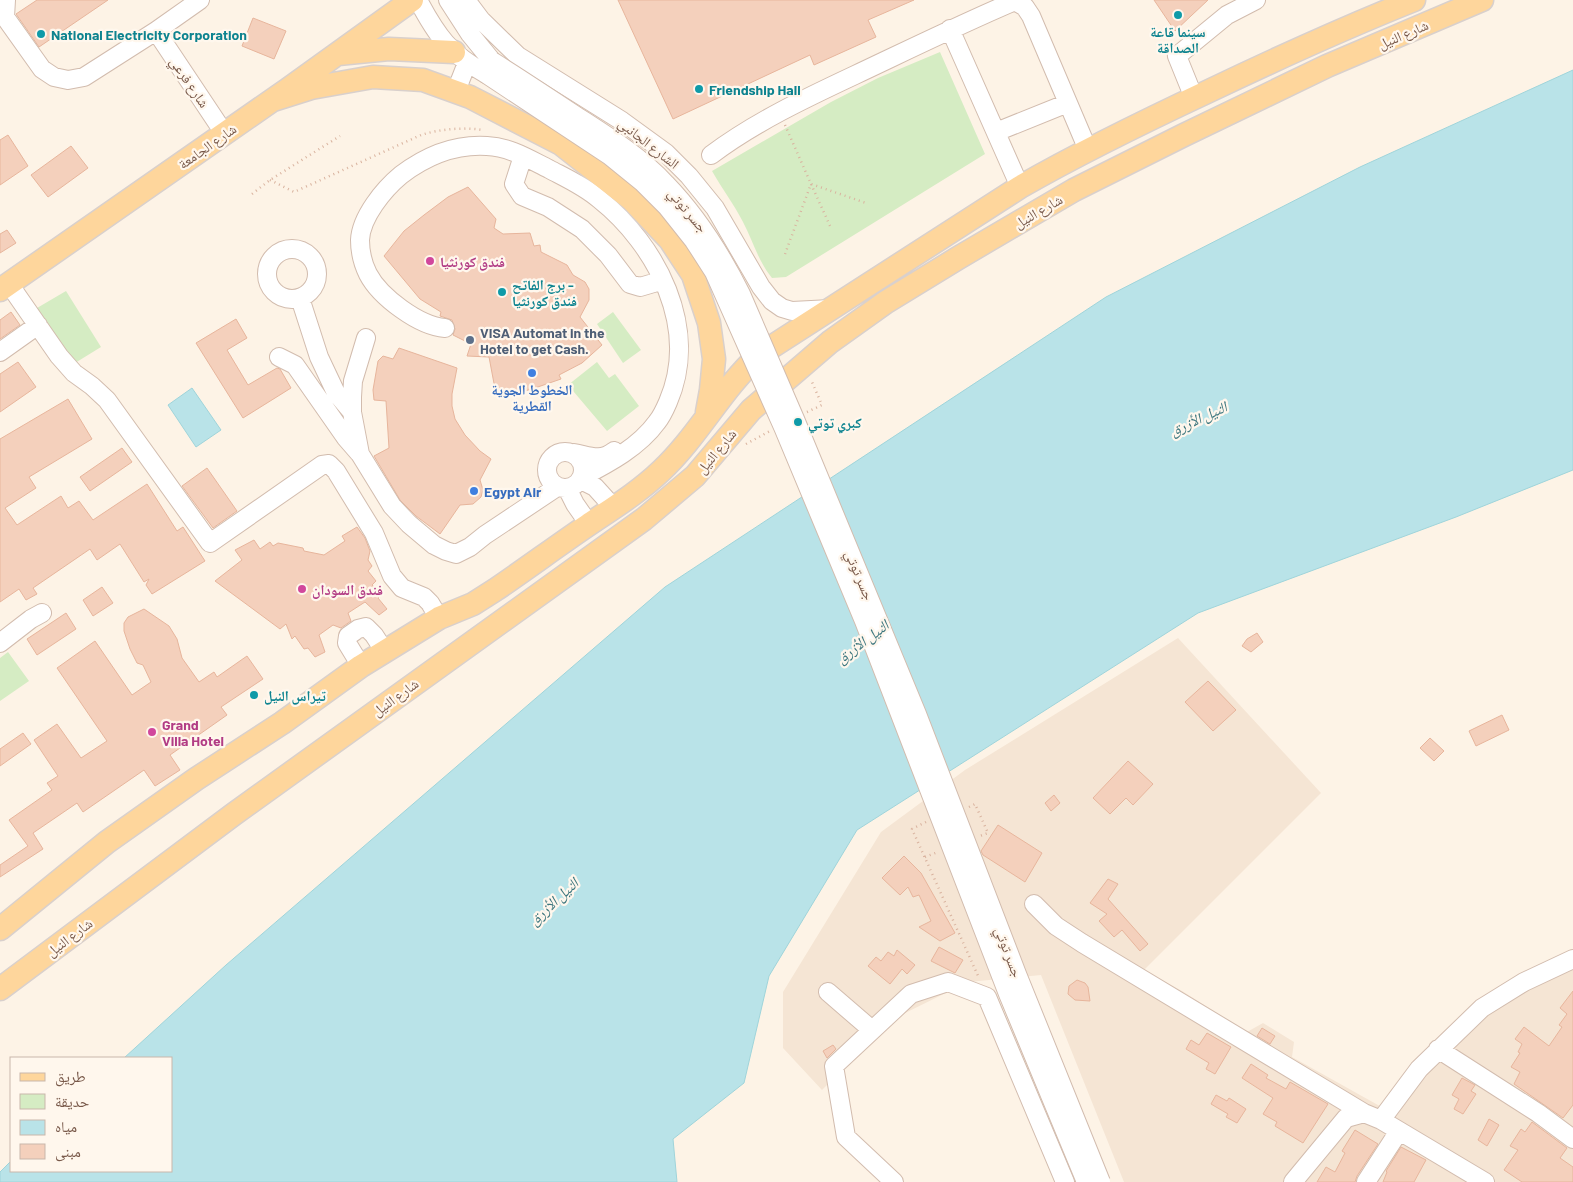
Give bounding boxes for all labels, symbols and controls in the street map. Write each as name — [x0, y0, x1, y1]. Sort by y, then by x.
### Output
marker: سينما قاعة الصداقة — [1172, 9, 1184, 21]
street label: شارع النيل — [1375, 16, 1432, 54]
place label: سينما قاعة الصداقة — [1150, 23, 1206, 56]
place label: National Electricity Corporation — [51, 26, 247, 43]
marker: National Electricity Corporation — [35, 28, 47, 40]
street label: شارع فرعي — [164, 53, 213, 113]
place label: Friendship Hall — [709, 81, 801, 98]
marker: Friendship Hall — [693, 83, 705, 95]
street label: الشارع الجانبي — [613, 114, 683, 175]
street label: شارع الجامعة — [175, 120, 241, 174]
street label: جسر توتي — [662, 184, 711, 238]
street label: شارع النيل — [1011, 190, 1066, 233]
place label: فندق كورنثيا — [440, 253, 505, 271]
marker: فندق كورنثيا — [424, 255, 436, 267]
place label: برج الفاتح - فندق كورنثيا — [512, 276, 577, 310]
marker: برج الفاتح - فندق كورنثيا — [496, 286, 508, 298]
place label: VISA Automat in the Hotel to get Cash. — [480, 324, 605, 357]
marker: VISA Automat in the Hotel to get Cash. — [464, 334, 476, 346]
marker: الخطوط الجوية القطرية — [526, 367, 538, 379]
place label: الخطوط الجوية القطرية — [491, 381, 573, 414]
water label: النيل الأزرق — [1167, 396, 1231, 440]
place label: كبري توتي — [808, 414, 862, 434]
marker: كبري توتي — [792, 416, 804, 428]
street label: شارع النيل — [692, 425, 741, 478]
place label: Egypt Air — [484, 483, 542, 500]
marker: Egypt Air — [468, 485, 480, 497]
street label: جسر توتي — [839, 548, 878, 604]
place label: فندق السودان — [312, 581, 383, 599]
marker: فندق السودان — [296, 583, 308, 595]
water label: النيل الأزرق — [832, 615, 893, 667]
street label: شارع النيل — [369, 675, 423, 721]
place label: تيراس النيل — [264, 687, 326, 705]
marker: تيراس النيل — [248, 689, 260, 701]
place label: Grand Villa Hotel — [162, 716, 224, 749]
marker: Grand Villa Hotel — [146, 726, 158, 738]
water label: النيل الأزرق — [525, 873, 583, 929]
street label: شارع النيل — [43, 914, 97, 961]
street label: جسر توتي — [988, 924, 1026, 981]
legend — [10, 1057, 172, 1172]
text: طريق — [55, 1067, 86, 1087]
text: حديقة — [55, 1092, 90, 1110]
text: مياه — [55, 1117, 77, 1135]
text: مبنى — [55, 1142, 81, 1162]

